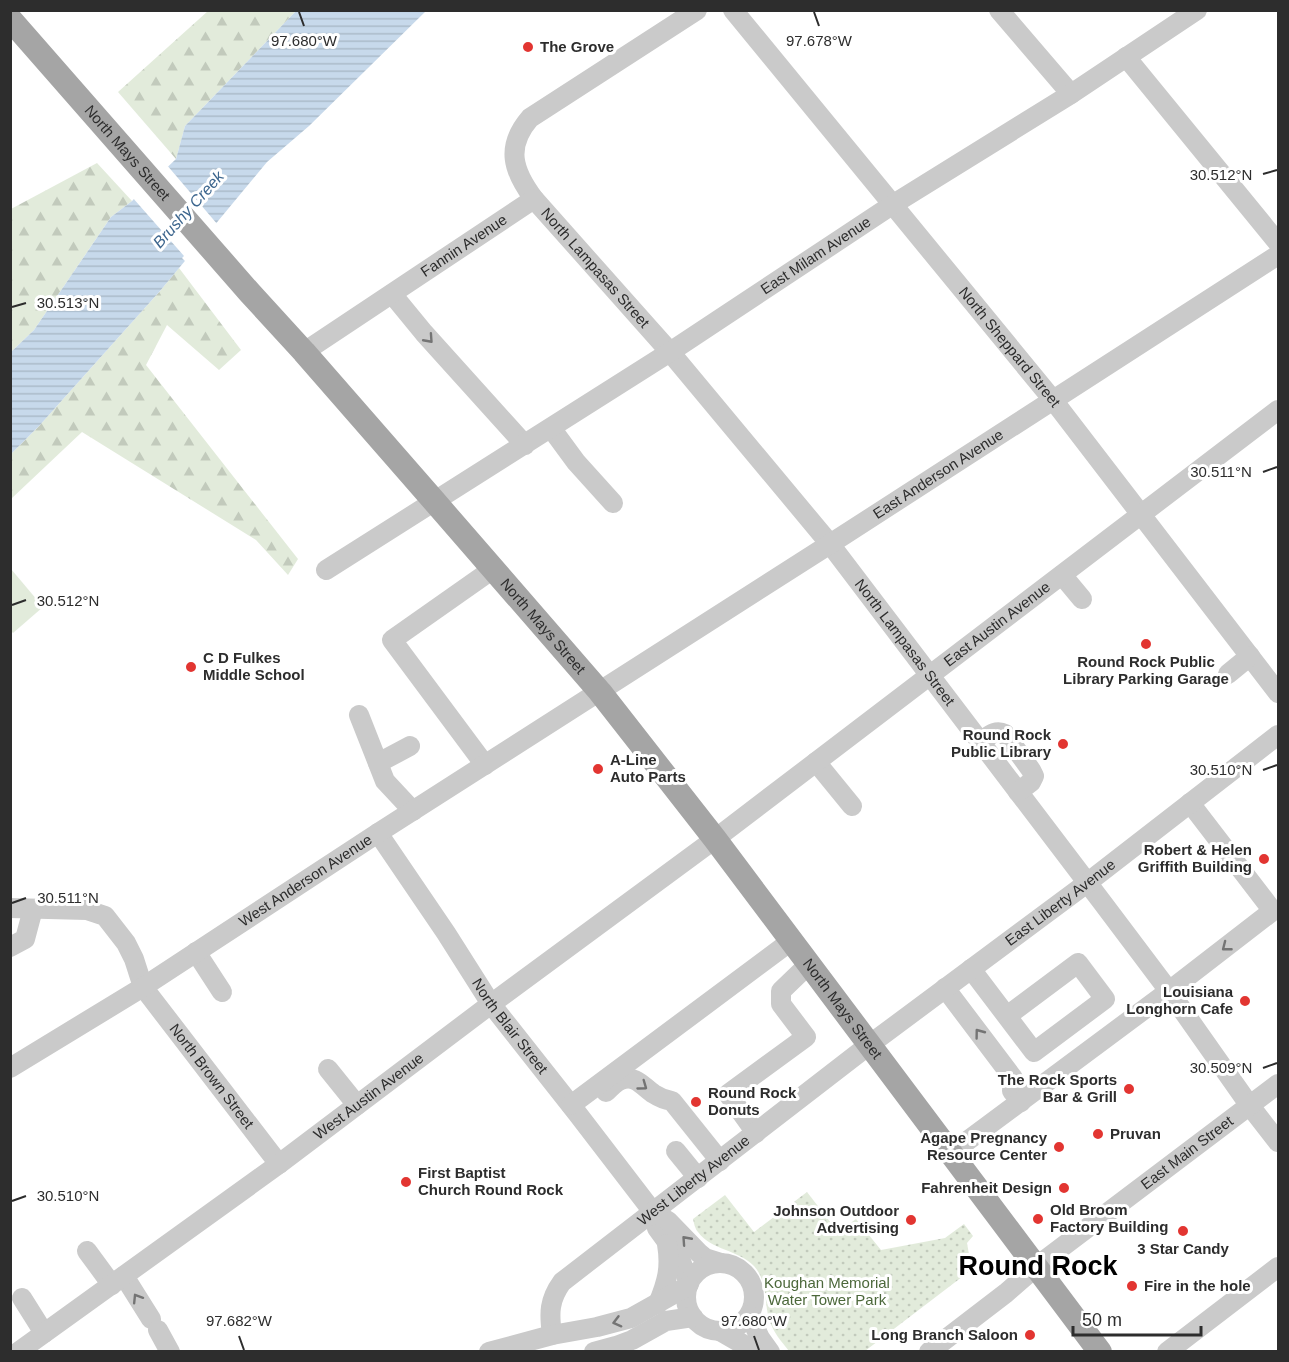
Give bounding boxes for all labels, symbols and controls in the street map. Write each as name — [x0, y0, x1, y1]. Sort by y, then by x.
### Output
text: 97.680°W — [271, 32, 338, 49]
text: 97.678°W — [786, 32, 853, 49]
place label: The Grove — [540, 38, 614, 55]
marker: The Grove — [521, 40, 535, 54]
street label: North Mays Street — [81, 101, 174, 204]
text: 30.512°N — [1190, 166, 1252, 183]
water label: Brushy Creek — [150, 167, 228, 251]
street label: North Lampasas Street — [538, 204, 654, 332]
street label: Fannin Avenue — [417, 211, 510, 280]
street label: East Milam Avenue — [757, 213, 874, 298]
street label: North Sheppard Street — [956, 283, 1065, 411]
text: 30.513°N — [37, 294, 99, 311]
one-way arrow — [422, 333, 433, 343]
street label: East Anderson Avenue — [870, 426, 1006, 522]
text: 30.511°N — [1190, 463, 1252, 480]
street label: North Mays Street — [497, 575, 590, 678]
street label: North Lampasas Street — [852, 576, 959, 709]
street label: East Austin Avenue — [940, 578, 1053, 670]
text: 30.512°N — [37, 592, 99, 609]
marker: Round Rock Public Library Parking Garage — [1139, 637, 1153, 651]
place label: C D Fulkes Middle School — [203, 649, 305, 683]
place label: Round Rock Public Library Parking Garage — [1063, 653, 1229, 687]
marker: C D Fulkes Middle School — [184, 660, 198, 674]
place label: Round Rock Public Library — [951, 726, 1052, 760]
marker: Round Rock Public Library — [1056, 737, 1070, 751]
place label: A-Line Auto Parts — [610, 751, 686, 785]
text: 30.510°N — [1190, 761, 1252, 778]
marker: A-Line Auto Parts — [591, 762, 605, 776]
street label: West Anderson Avenue — [236, 830, 375, 930]
place label: Robert & Helen Griffith Building — [1138, 841, 1252, 875]
marker: Robert & Helen Griffith Building — [1257, 852, 1271, 866]
street label: East Liberty Avenue — [1002, 855, 1118, 949]
text: 30.511°N — [37, 889, 99, 906]
one-way arrow — [1222, 939, 1233, 950]
street label: North Mays Street — [800, 955, 886, 1063]
street label: North Blair Street — [469, 975, 552, 1078]
place label: Louisiana Longhorn Cafe — [1126, 983, 1234, 1017]
marker: Louisiana Longhorn Cafe — [1238, 994, 1252, 1008]
street label: North Brown Street — [166, 1020, 258, 1132]
one-way arrow — [975, 1029, 986, 1040]
street label: West Austin Avenue — [310, 1049, 427, 1143]
text: 30.509°N — [1190, 1059, 1252, 1076]
place label: The Rock Sports Bar & Grill — [998, 1071, 1117, 1105]
one-way arrow — [636, 1079, 647, 1090]
marker: The Rock Sports Bar & Grill — [1122, 1082, 1136, 1096]
place label: Round Rock Donuts — [708, 1084, 797, 1118]
marker: Round Rock Donuts — [689, 1095, 703, 1109]
street label: East Main Street — [1137, 1112, 1237, 1193]
place label: Pruvan — [1110, 1125, 1161, 1142]
marker: Pruvan — [1091, 1127, 1105, 1141]
place label: Agape Pregnancy Resource Center — [920, 1129, 1048, 1163]
street label: West Liberty Avenue — [634, 1131, 753, 1229]
marker: Agape Pregnancy Resource Center — [1052, 1140, 1066, 1154]
place label: First Baptist Church Round Rock — [418, 1164, 564, 1198]
marker: First Baptist Church Round Rock — [399, 1175, 413, 1189]
place label: Fahrenheit Design — [921, 1179, 1052, 1196]
marker: Fahrenheit Design — [1057, 1181, 1071, 1195]
text: 30.510°N — [37, 1187, 99, 1204]
place label: Old Broom Factory Building — [1050, 1201, 1168, 1235]
place label: Johnson Outdoor Advertising — [773, 1202, 899, 1236]
marker: Old Broom Factory Building — [1031, 1212, 1045, 1226]
marker: Johnson Outdoor Advertising — [904, 1213, 918, 1227]
marker: 3 Star Candy — [1176, 1224, 1190, 1238]
one-way arrow — [682, 1236, 693, 1247]
place label: 3 Star Candy — [1137, 1240, 1230, 1257]
district label: Round Rock — [959, 1251, 1118, 1281]
park label: Koughan Memorial Water Tower Park — [764, 1274, 890, 1308]
place label: Fire in the hole — [1144, 1277, 1251, 1294]
marker: Fire in the hole — [1125, 1279, 1139, 1293]
one-way arrow — [133, 1294, 145, 1304]
scale bar — [1073, 1299, 1200, 1337]
text: 50 m — [1082, 1310, 1122, 1330]
text: 97.682°W — [206, 1312, 273, 1329]
text: 97.680°W — [721, 1312, 788, 1329]
one-way arrow — [613, 1315, 623, 1327]
place label: Long Branch Saloon — [871, 1326, 1018, 1343]
marker: Long Branch Saloon — [1023, 1328, 1037, 1342]

